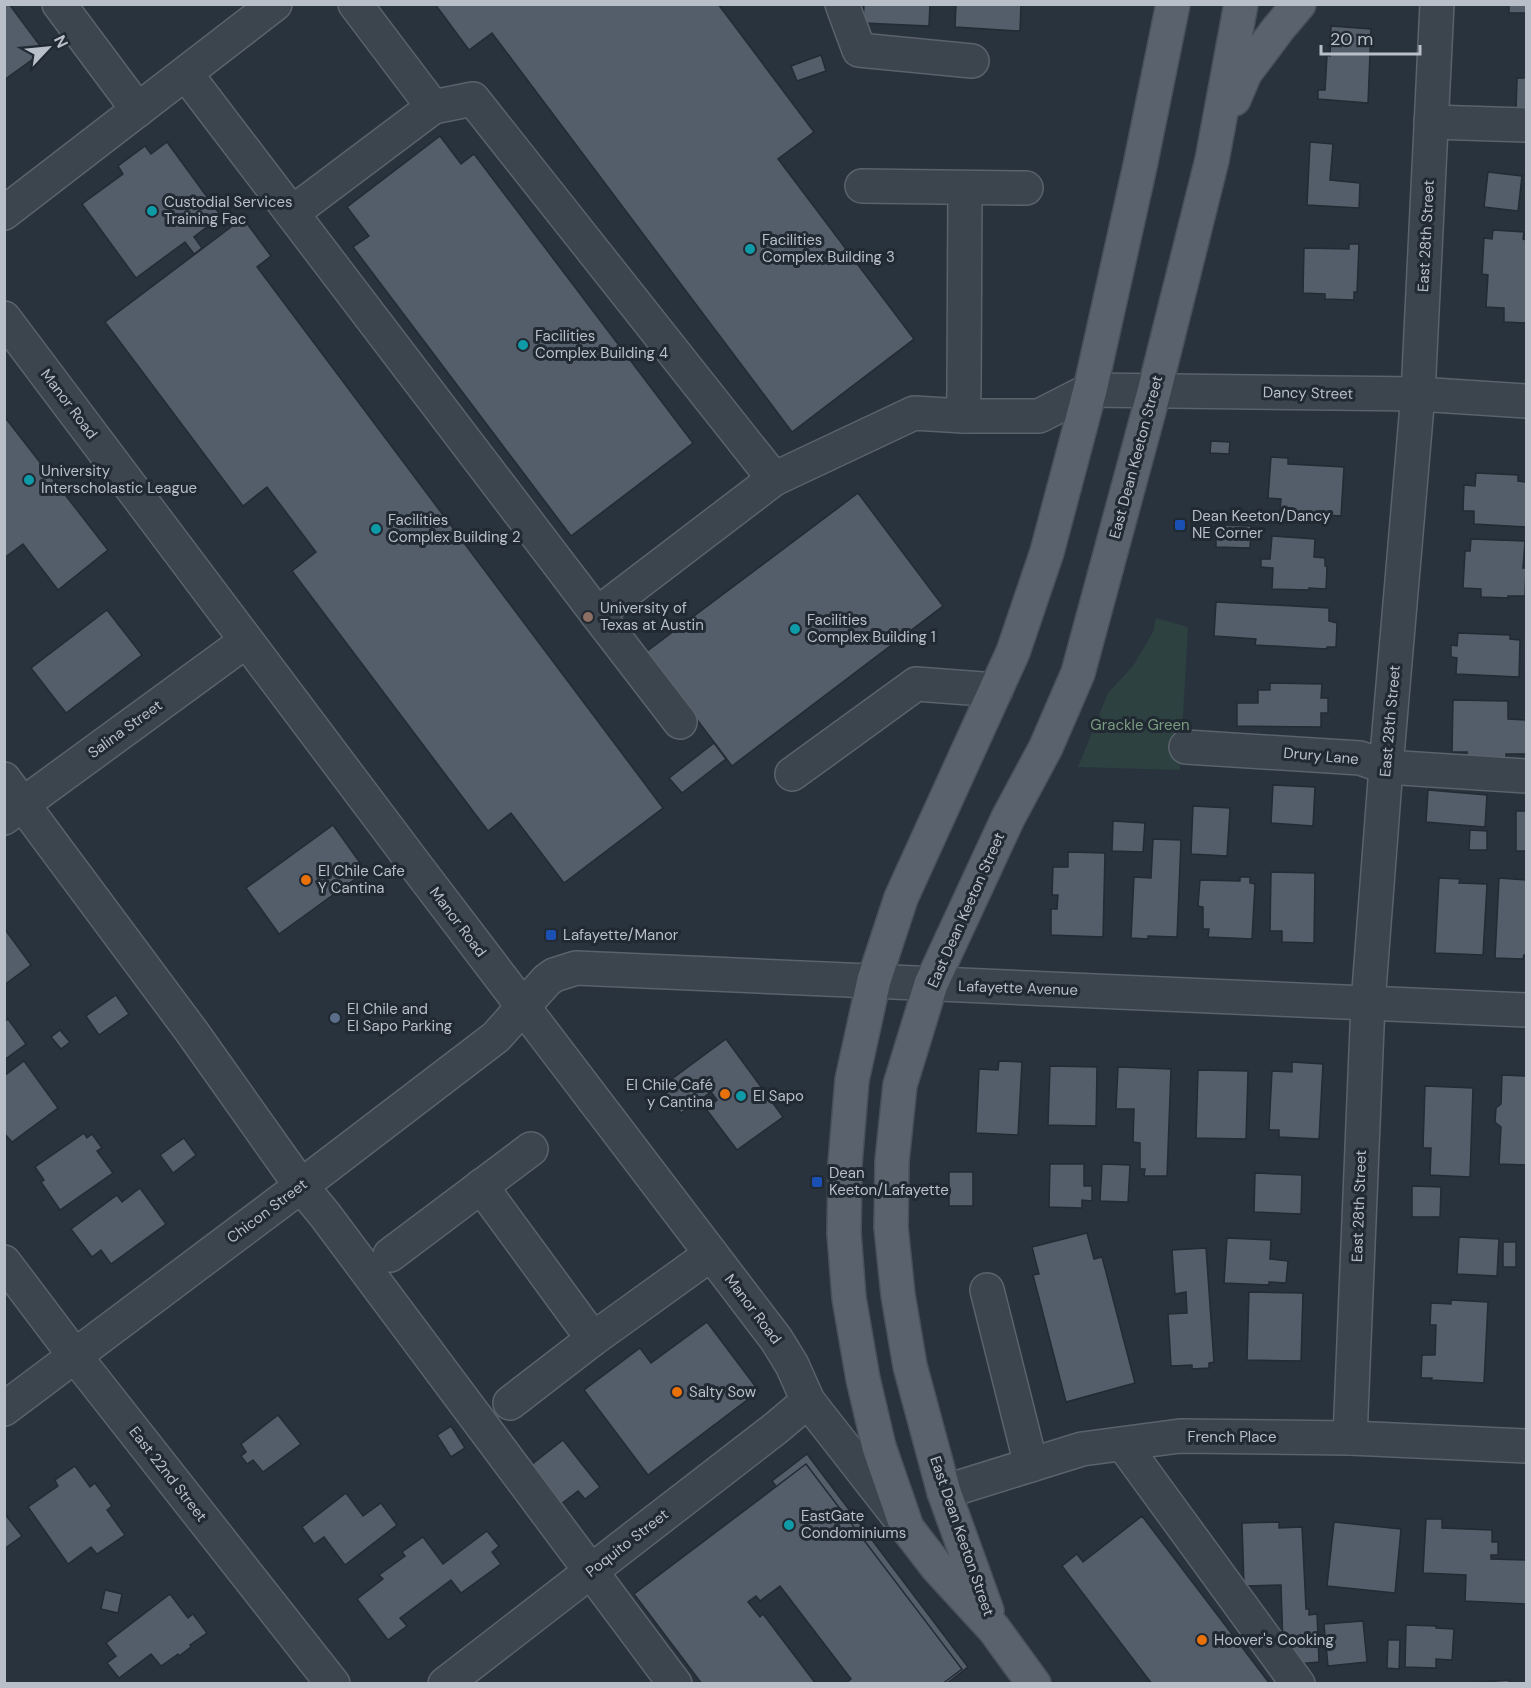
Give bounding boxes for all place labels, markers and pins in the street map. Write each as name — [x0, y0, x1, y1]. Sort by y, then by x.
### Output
place label: Custodial Services Training Fac — [164, 192, 293, 229]
marker: Custodial Services Training Fac — [145, 204, 159, 218]
place label: Facilities Complex Building 3 — [762, 230, 895, 267]
marker: Facilities Complex Building 3 — [743, 242, 757, 256]
place label: Facilities Complex Building 4 — [535, 326, 668, 363]
marker: Facilities Complex Building 4 — [516, 338, 530, 352]
place label: University Interscholastic League — [41, 461, 197, 498]
marker: University Interscholastic League — [22, 473, 36, 487]
place label: Dean Keeton/Dancy NE Corner — [1192, 506, 1331, 543]
place label: Facilities Complex Building 2 — [388, 510, 521, 547]
marker: Dean Keeton/Dancy NE Corner — [1173, 518, 1187, 532]
marker: Facilities Complex Building 2 — [369, 522, 383, 536]
place label: University of Texas at Austin — [600, 598, 704, 635]
marker: University of Texas at Austin — [581, 610, 595, 624]
place label: Facilities Complex Building 1 — [807, 610, 936, 647]
marker: Facilities Complex Building 1 — [788, 622, 802, 636]
place label: El Chile Cafe Y Cantina — [318, 861, 405, 898]
marker: El Chile Cafe Y Cantina — [299, 873, 313, 887]
place label: Lafayette/Manor — [563, 925, 679, 945]
marker: Lafayette/Manor — [544, 928, 558, 942]
place label: El Chile and El Sapo Parking — [347, 999, 452, 1036]
marker: El Chile and El Sapo Parking — [328, 1011, 342, 1025]
place label: El Chile Café y Cantina — [626, 1075, 713, 1112]
place label: El Sapo — [753, 1086, 804, 1106]
marker: El Chile Café y Cantina — [718, 1087, 732, 1101]
marker: El Sapo — [734, 1089, 748, 1103]
place label: Dean Keeton/Lafayette — [829, 1163, 949, 1200]
marker: Dean Keeton/Lafayette — [810, 1175, 824, 1189]
place label: Salty Sow — [689, 1382, 757, 1402]
marker: Salty Sow — [670, 1385, 684, 1399]
place label: EastGate Condominiums — [801, 1506, 906, 1543]
marker: EastGate Condominiums — [782, 1518, 796, 1532]
place label: Hoover's Cooking — [1214, 1630, 1334, 1650]
marker: Hoover's Cooking — [1195, 1633, 1209, 1647]

